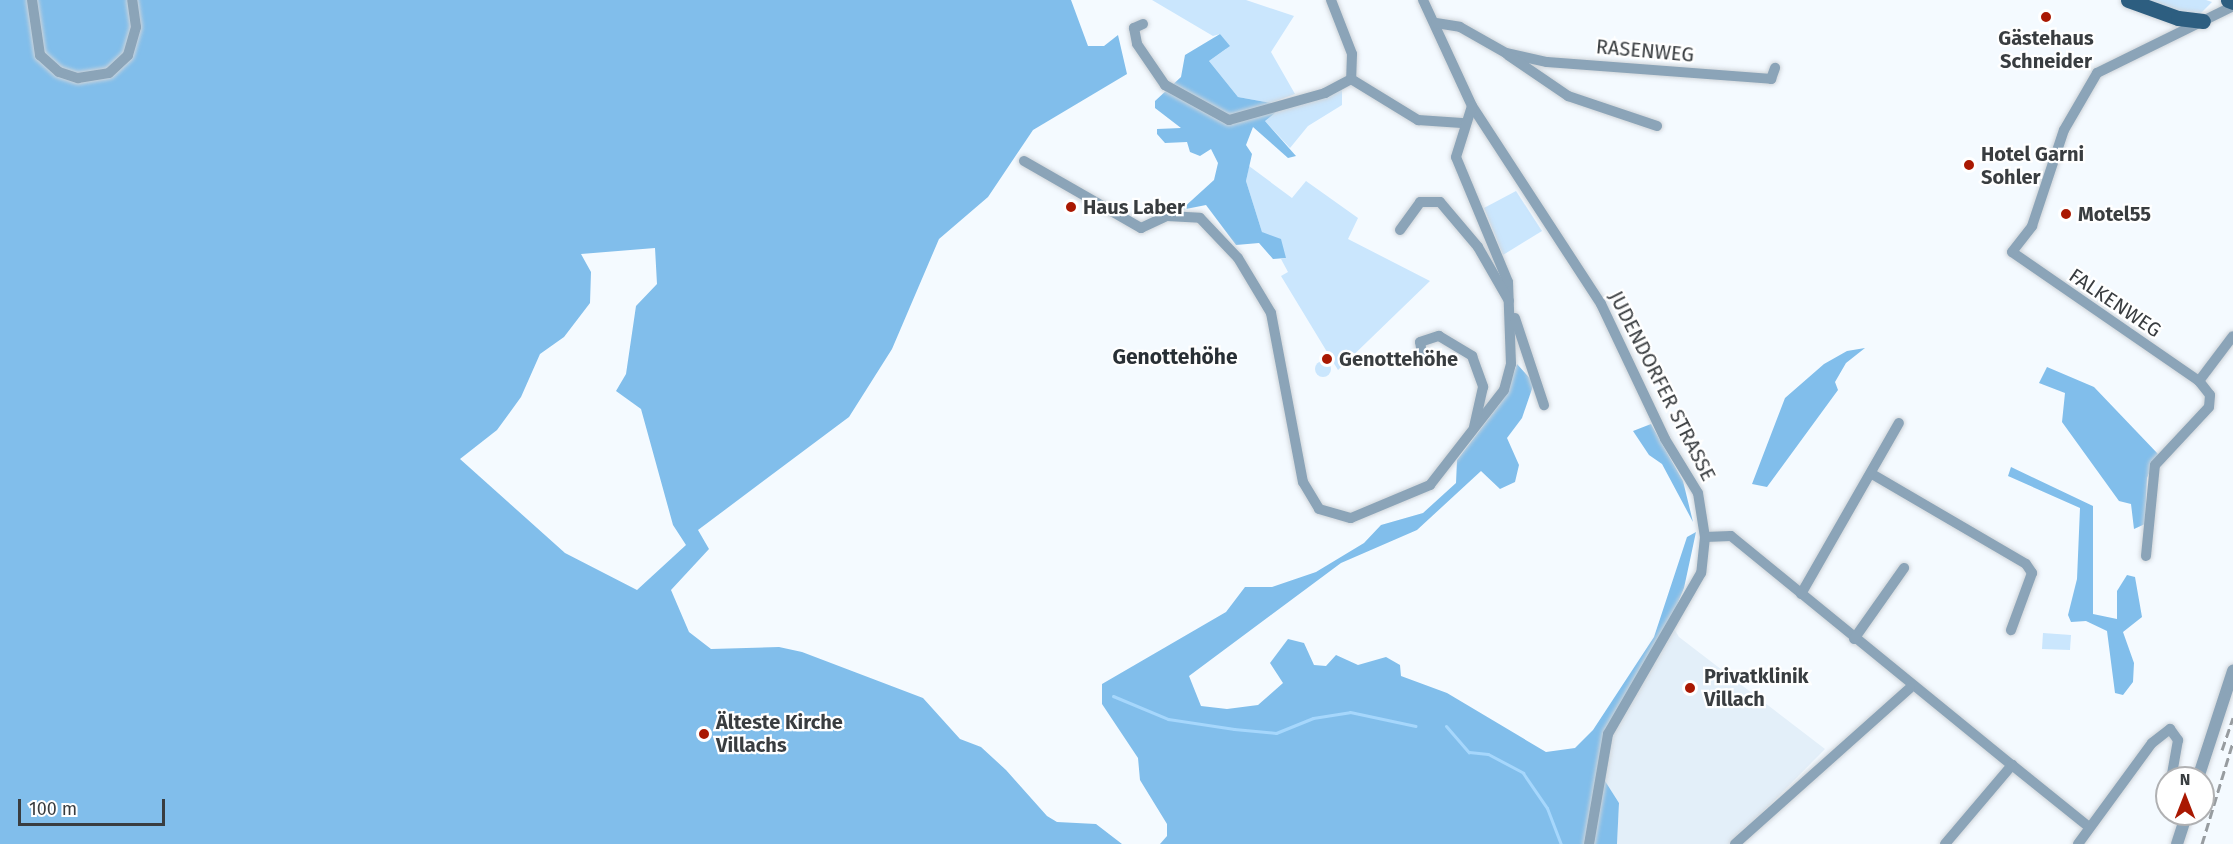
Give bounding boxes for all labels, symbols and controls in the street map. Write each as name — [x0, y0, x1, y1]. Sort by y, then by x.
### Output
marker: Gästehaus Schneider — [2039, 10, 2053, 24]
place label: Gästehaus Schneider — [1998, 27, 2094, 74]
street label: RASENWEG — [1595, 35, 1695, 67]
place label: Hotel Garni Sohler — [1981, 142, 2084, 189]
marker: Hotel Garni Sohler — [1962, 158, 1976, 172]
place label: Haus Laber — [1083, 195, 1185, 219]
marker: Haus Laber — [1064, 200, 1078, 214]
place label: Motel55 — [2078, 202, 2151, 226]
marker: Motel55 — [2059, 207, 2073, 221]
street label: FALKENWEG — [2064, 263, 2166, 343]
street label: JUDENDORFER STRASSE — [1604, 287, 1720, 485]
district label: Genottehöhe — [1112, 344, 1238, 370]
place label: Genottehöhe — [1339, 347, 1458, 371]
marker: Genottehöhe — [1320, 352, 1334, 366]
place label: Privatklinik Villach — [1704, 664, 1809, 711]
marker: Privatklinik Villach — [1681, 679, 1699, 697]
place label: Älteste Kirche Villachs — [716, 710, 843, 757]
marker: Älteste Kirche Villachs — [697, 727, 711, 741]
north arrow — [2155, 766, 2215, 826]
text: N — [2180, 770, 2190, 789]
scale bar — [21, 787, 168, 825]
text: 100 m — [29, 798, 77, 820]

